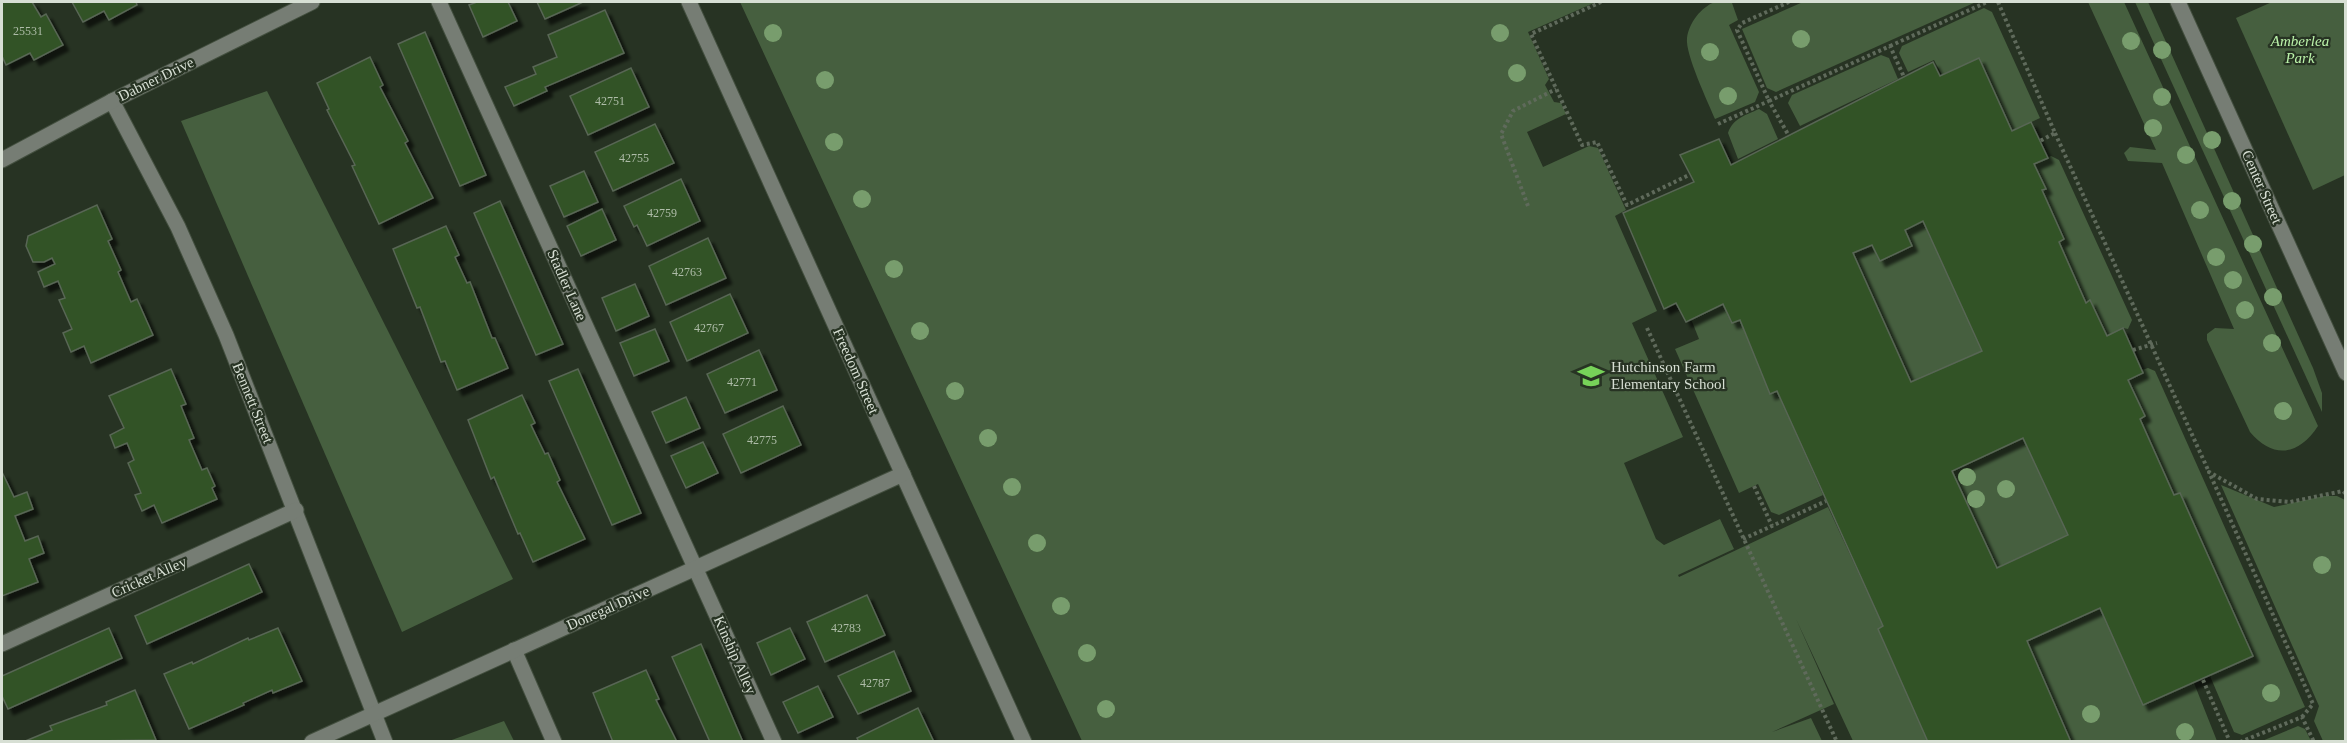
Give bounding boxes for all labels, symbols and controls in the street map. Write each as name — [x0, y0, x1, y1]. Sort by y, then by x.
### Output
house number: 25531 — [13, 24, 43, 38]
park label: Amberlea Park — [2270, 33, 2329, 66]
street label: Dabner Drive — [116, 54, 197, 104]
house number: 42751 — [595, 94, 625, 108]
street label: Center Street — [2239, 148, 2286, 227]
house number: 42755 — [619, 151, 649, 165]
house number: 42759 — [647, 206, 677, 220]
street label: Stadler Lane — [544, 247, 590, 323]
house number: 42763 — [672, 265, 702, 279]
house number: 42767 — [694, 321, 724, 335]
street label: Freedom Street — [830, 326, 882, 417]
place label: Hutchinson Farm Elementary School — [1611, 359, 1726, 392]
street label: Bennett Street — [230, 360, 277, 446]
school or university icon: Hutchinson Farm Elementary School — [1576, 361, 1606, 391]
house number: 42771 — [727, 375, 757, 389]
house number: 42775 — [747, 433, 777, 447]
street label: Cricket Alley — [109, 553, 189, 601]
street label: Donegal Drive — [564, 583, 652, 633]
street label: Kinship Alley — [711, 613, 760, 697]
house number: 42783 — [831, 621, 861, 635]
house number: 42787 — [860, 676, 890, 690]

